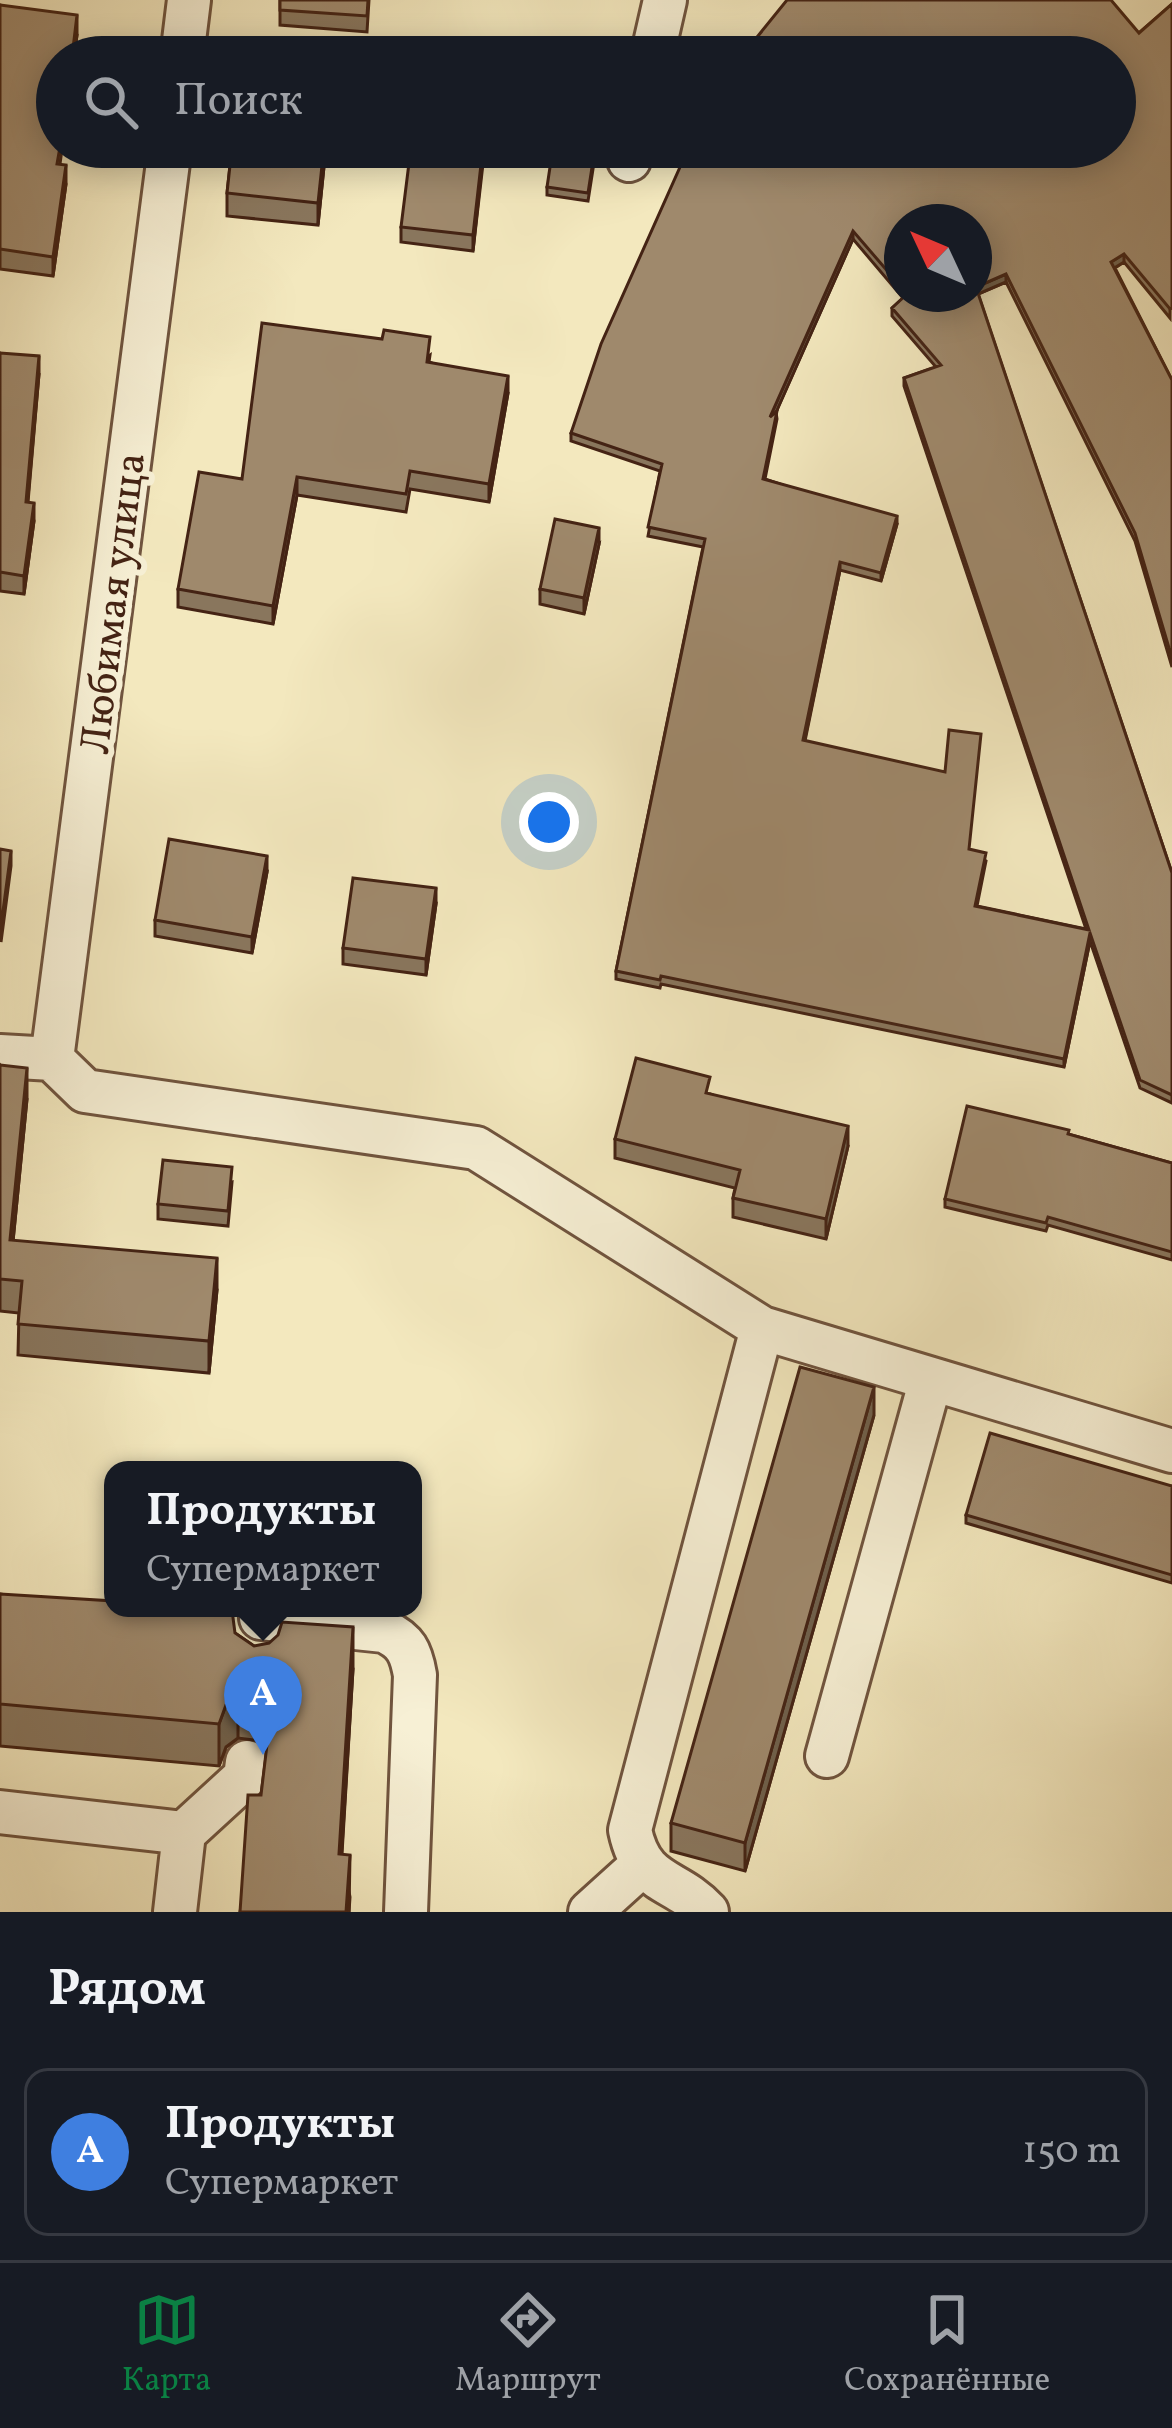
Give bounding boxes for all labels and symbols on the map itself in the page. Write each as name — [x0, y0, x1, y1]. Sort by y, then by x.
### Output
north arrow — [884, 204, 992, 312]
street label: Любимая улица — [68, 449, 163, 758]
your location — [519, 792, 579, 852]
pin: A — [224, 1656, 302, 1755]

